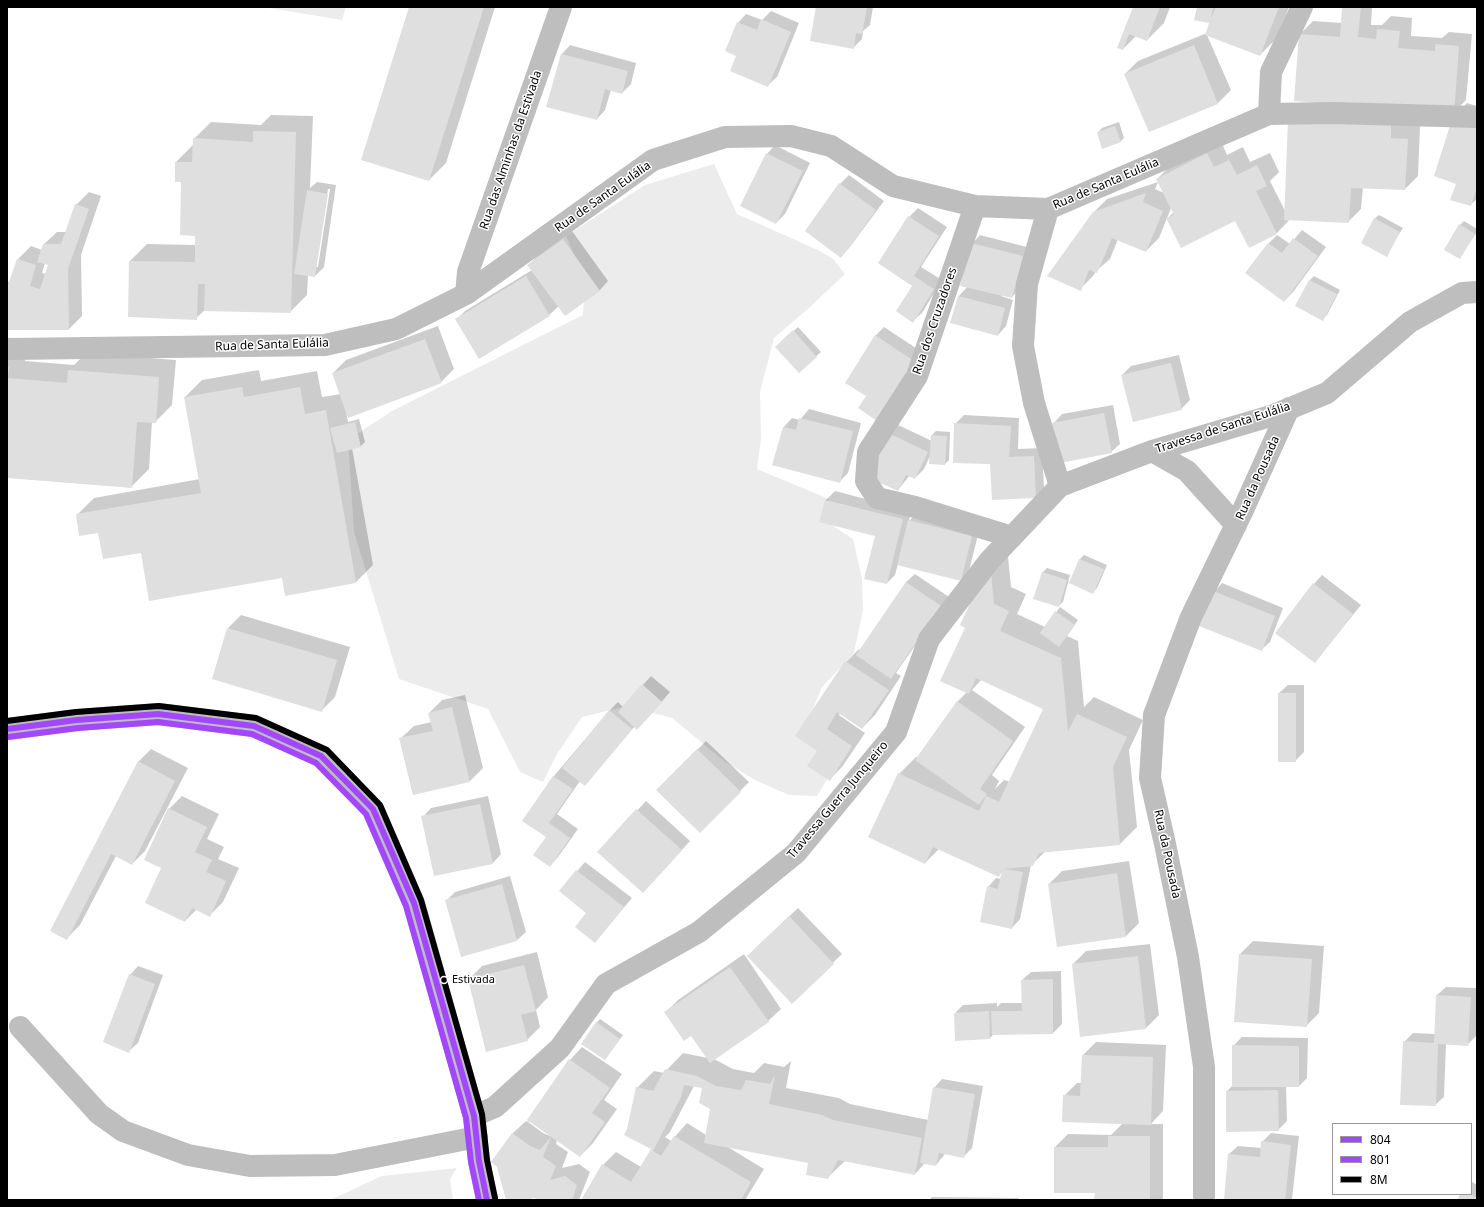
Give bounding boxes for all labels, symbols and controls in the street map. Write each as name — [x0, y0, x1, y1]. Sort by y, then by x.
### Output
street label: Rua das Alminhas da Estivada — [477, 69, 545, 231]
street label: Rua de Santa Eulália — [1051, 155, 1161, 213]
street label: Rua de Santa Eulália — [552, 158, 654, 236]
street label: Rua dos Cruzadores — [910, 265, 960, 377]
street label: Rua de Santa Eulália — [215, 336, 329, 354]
street label: Travessa de Santa Eulália — [1154, 399, 1292, 457]
street label: Rua da Pousada — [1233, 434, 1283, 522]
street label: Travessa Guerra Junqueiro — [785, 738, 891, 862]
street label: Rua da Pousada — [1151, 808, 1183, 900]
place label: Estivada — [452, 973, 495, 987]
marker: Estivada — [439, 975, 449, 985]
legend — [1332, 1123, 1472, 1195]
text: 804 — [1370, 1131, 1391, 1148]
text: 801 — [1370, 1151, 1391, 1168]
text: 8M — [1370, 1171, 1388, 1188]

